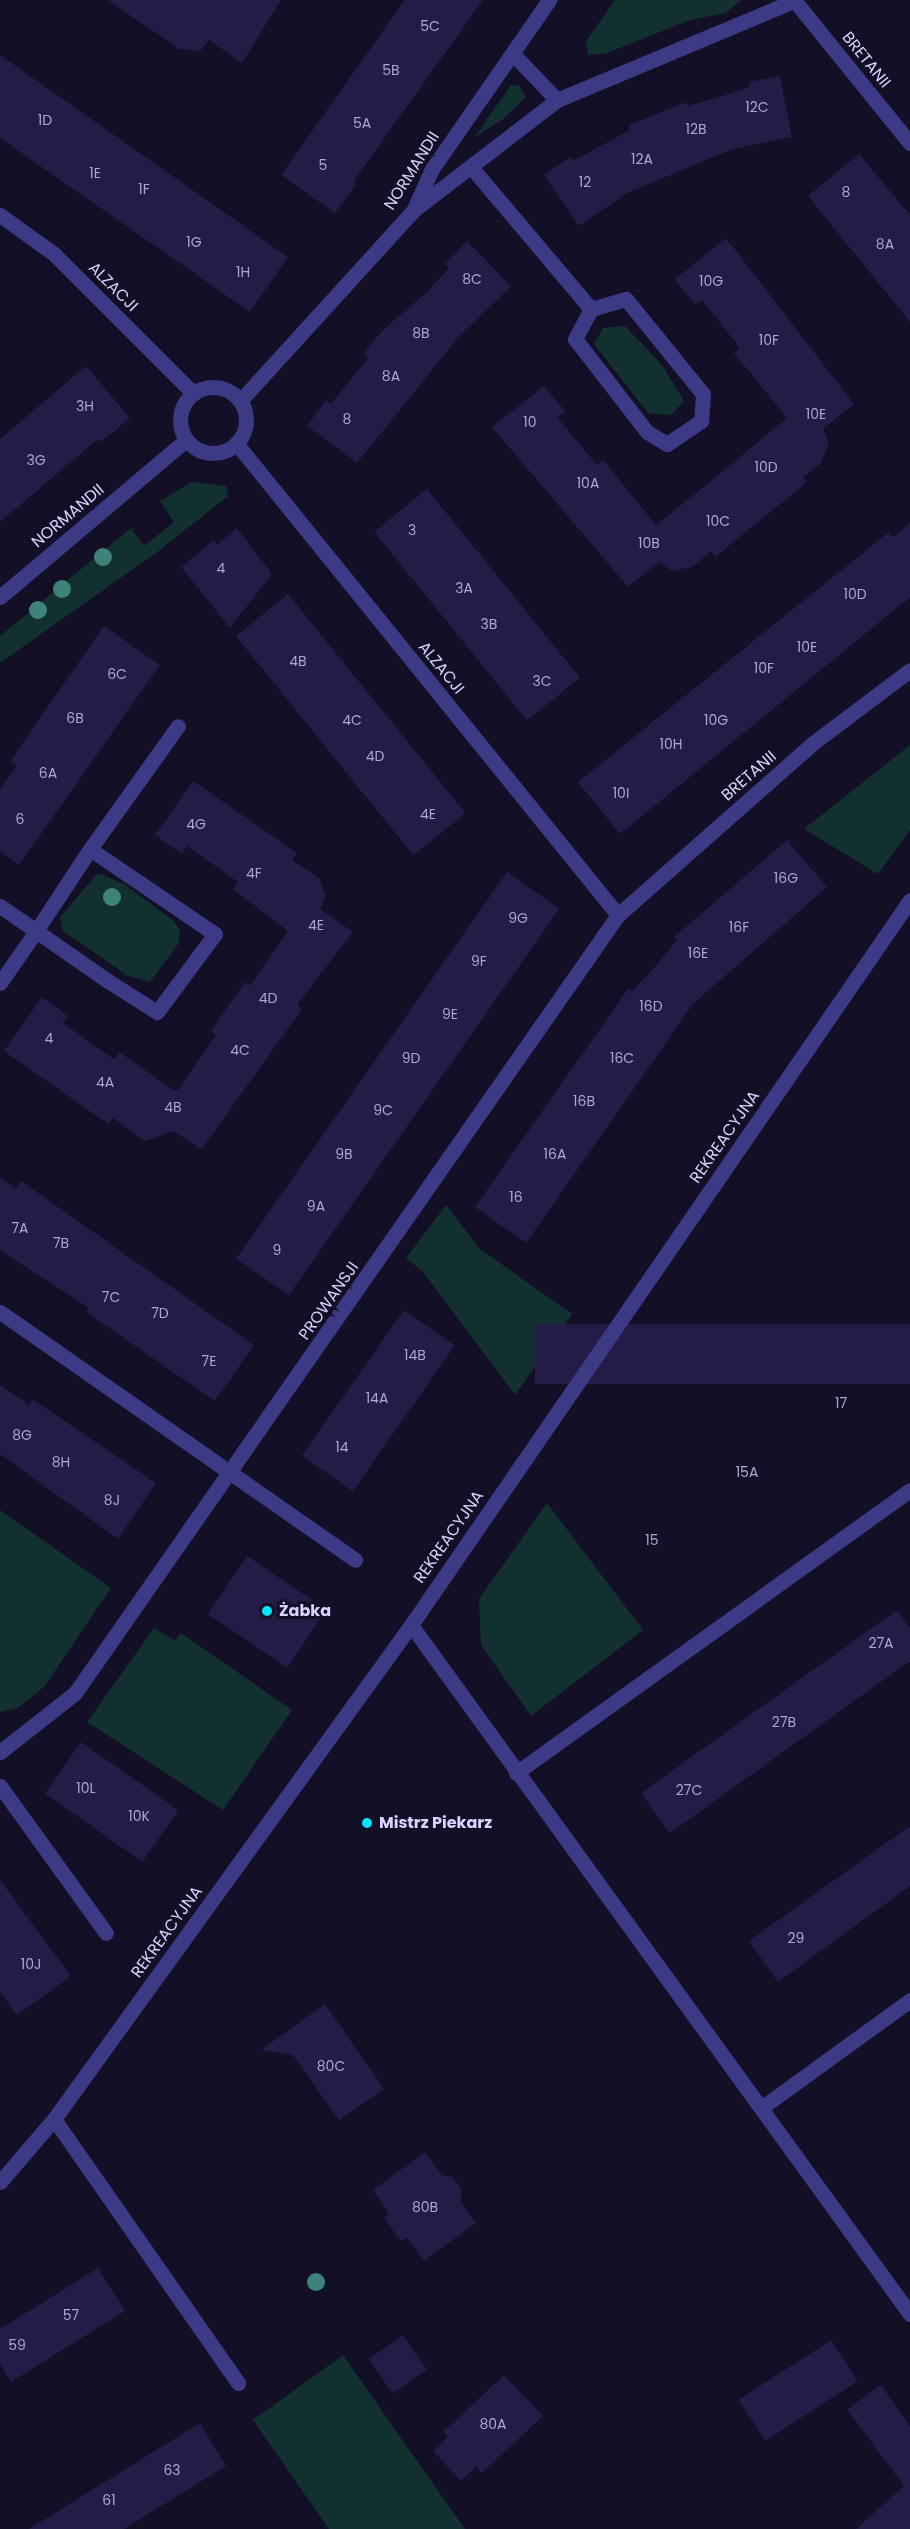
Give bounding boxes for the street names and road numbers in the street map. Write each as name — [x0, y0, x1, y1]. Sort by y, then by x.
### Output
street label: BRETANII — [838, 28, 894, 92]
street label: NORMANDII — [380, 128, 444, 214]
street label: ALZACJI — [84, 258, 142, 316]
street label: NORMANDII — [28, 480, 108, 552]
street label: ALZACJI — [414, 638, 468, 698]
street label: BRETANII — [718, 747, 780, 805]
street label: REKREACYJNA — [686, 1087, 764, 1187]
street label: PROWANSJI — [295, 1258, 363, 1344]
street label: REKREACYJNA — [410, 1487, 488, 1587]
street label: REKREACYJNA — [127, 1882, 207, 1982]

